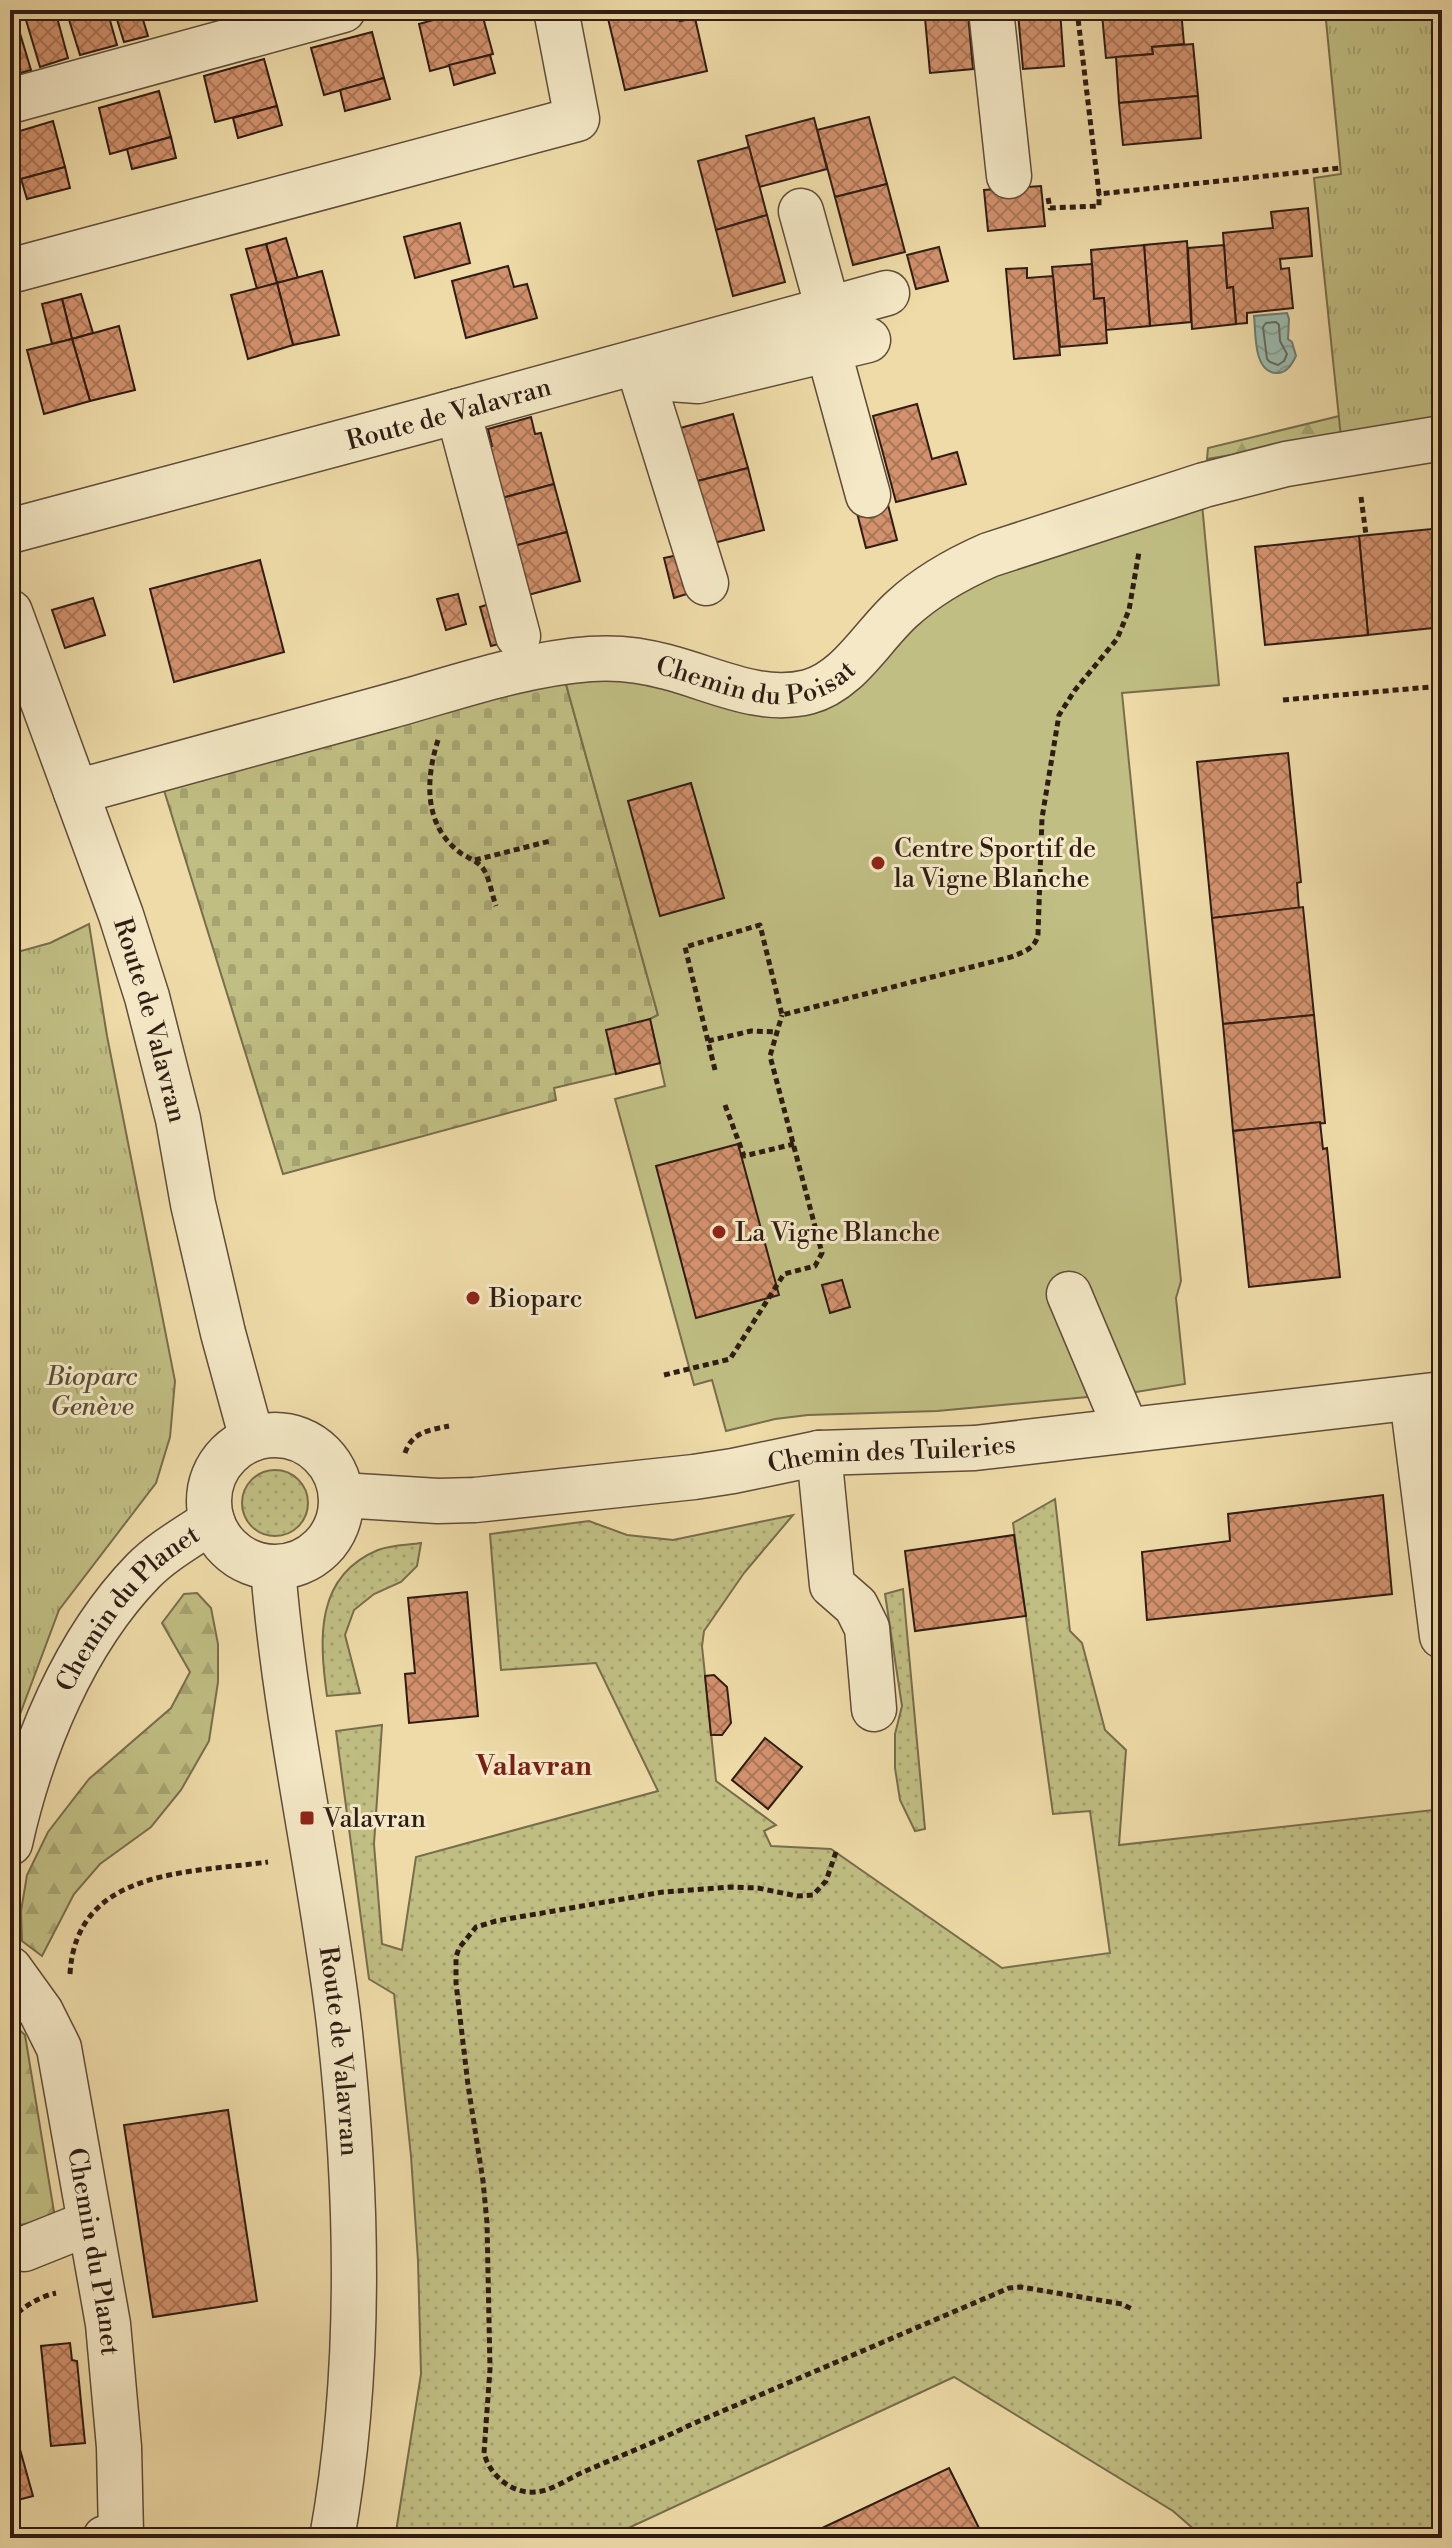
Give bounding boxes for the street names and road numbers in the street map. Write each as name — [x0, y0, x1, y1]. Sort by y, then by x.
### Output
street label: Route de Valavran — [343, 371, 555, 457]
street label: Chemin du Poisat — [648, 639, 856, 677]
street label: Route de Valavran — [106, 914, 193, 1126]
street label: Chemin des Tuileries — [765, 1428, 1017, 1480]
street label: Chemin du Planet — [49, 1519, 206, 1697]
street label: Route de Valavran — [312, 1944, 365, 2157]
street label: Chemin du Planet — [60, 2145, 126, 2357]

